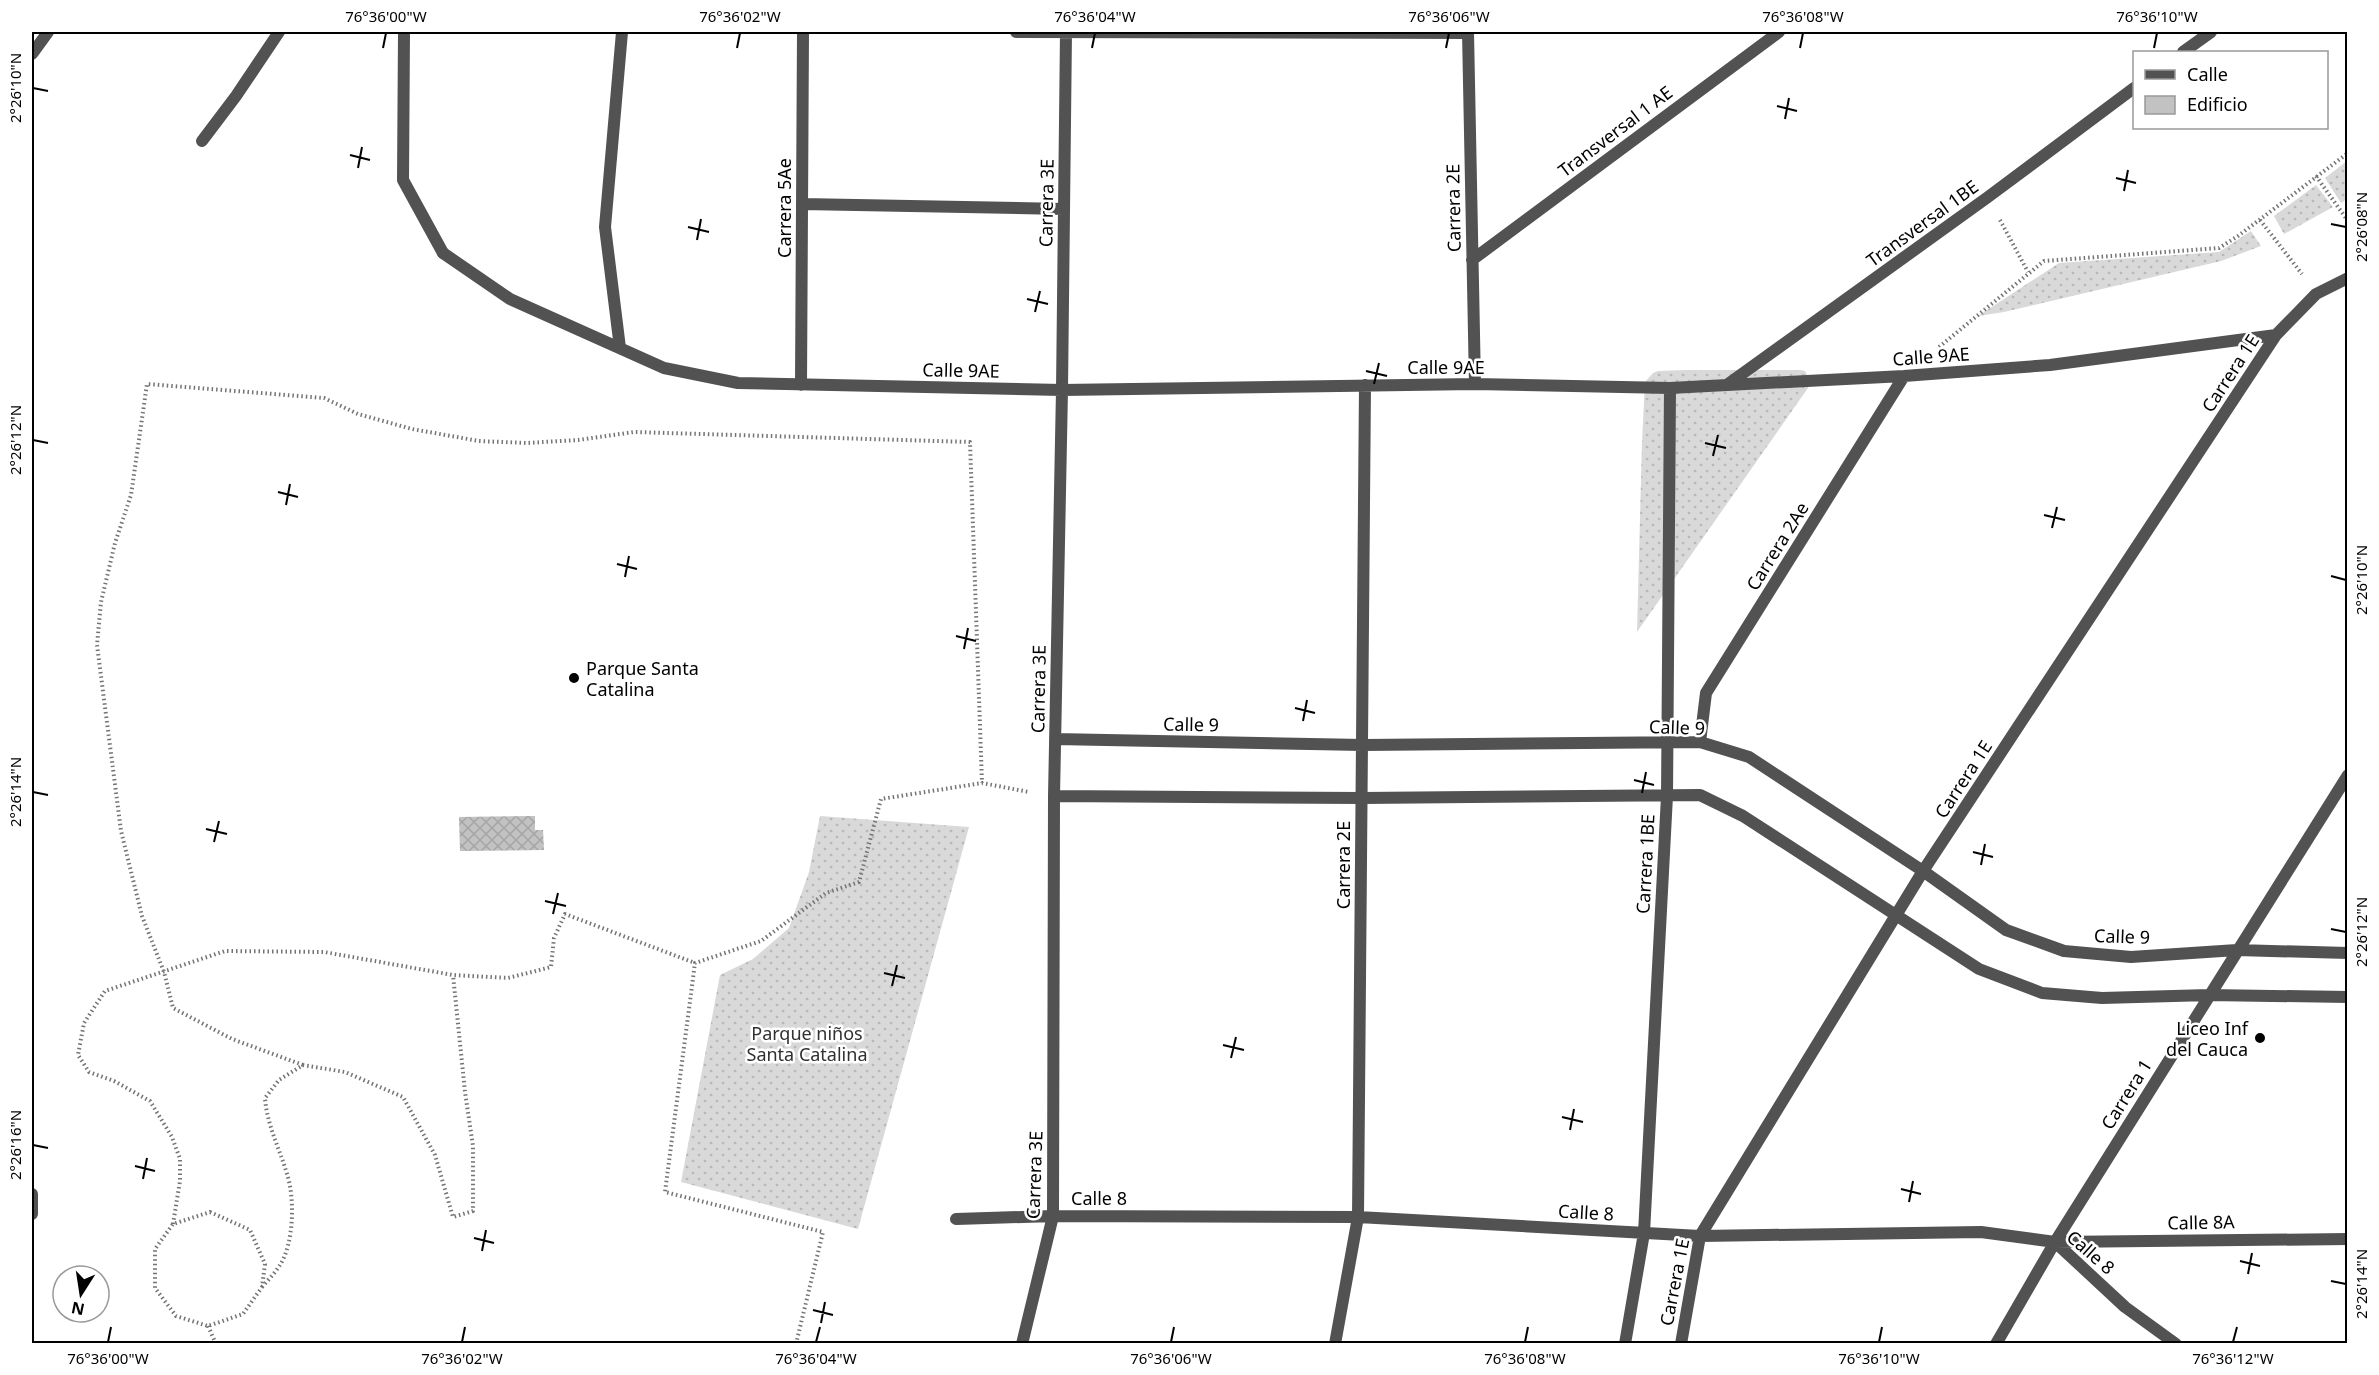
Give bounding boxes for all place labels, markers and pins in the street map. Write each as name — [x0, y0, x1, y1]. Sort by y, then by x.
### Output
place label: Parque Santa Catalina — [586, 656, 699, 701]
marker: Parque Santa Catalina — [567, 671, 581, 685]
place label: Liceo Inf del Cauca — [2166, 1016, 2249, 1061]
marker: Liceo Inf del Cauca — [2253, 1031, 2267, 1045]

